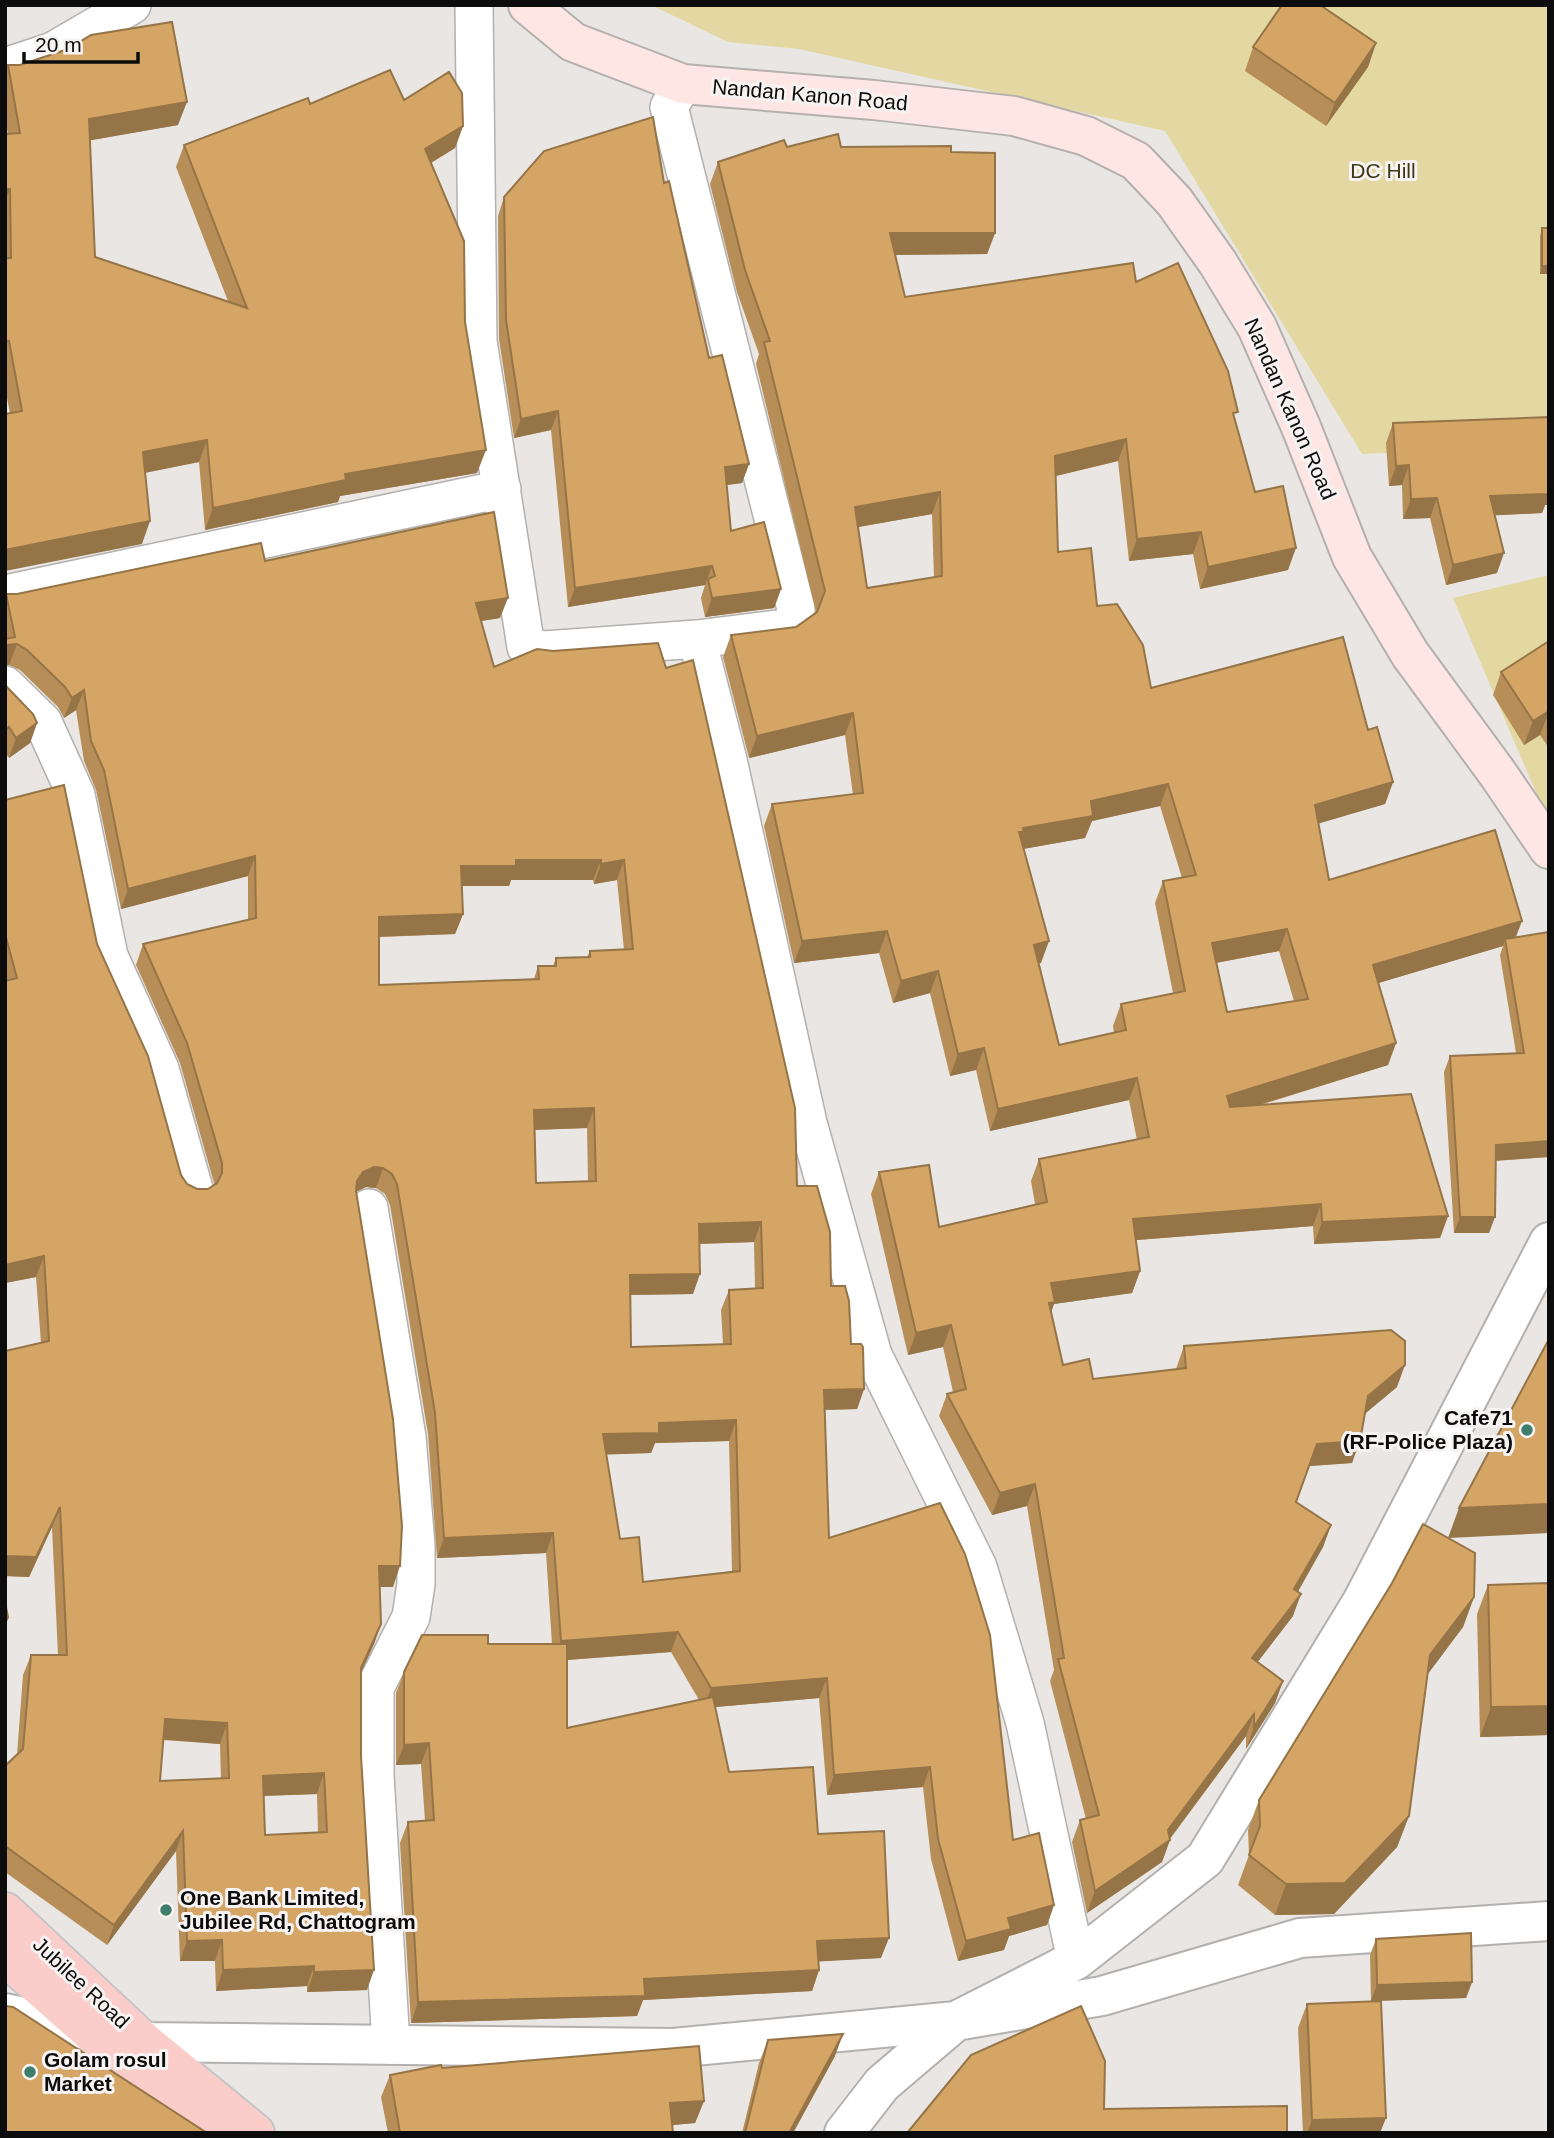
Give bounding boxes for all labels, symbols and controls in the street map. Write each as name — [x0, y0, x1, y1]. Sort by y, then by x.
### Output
scale bar — [24, 21, 138, 65]
text: 20 m — [35, 33, 82, 56]
street label: Nandan Kanon Road — [711, 74, 909, 115]
park label: DC Hill — [1350, 159, 1416, 182]
street label: Nandan Kanon Road — [1240, 315, 1341, 503]
place label: Cafe71 (RF-Police Plaza) — [1343, 1406, 1513, 1453]
marker: Cafe71 (RF-Police Plaza) — [1519, 1422, 1535, 1438]
place label: One Bank Limited, Jubilee Rd, Chattogram — [180, 1886, 416, 1933]
marker: One Bank Limited, Jubilee Rd, Chattogram — [158, 1902, 174, 1918]
street label: Jubilee Road — [29, 1932, 134, 2033]
place label: Golam rosul Market — [44, 2048, 167, 2095]
marker: Golam rosul Market — [22, 2064, 38, 2080]

